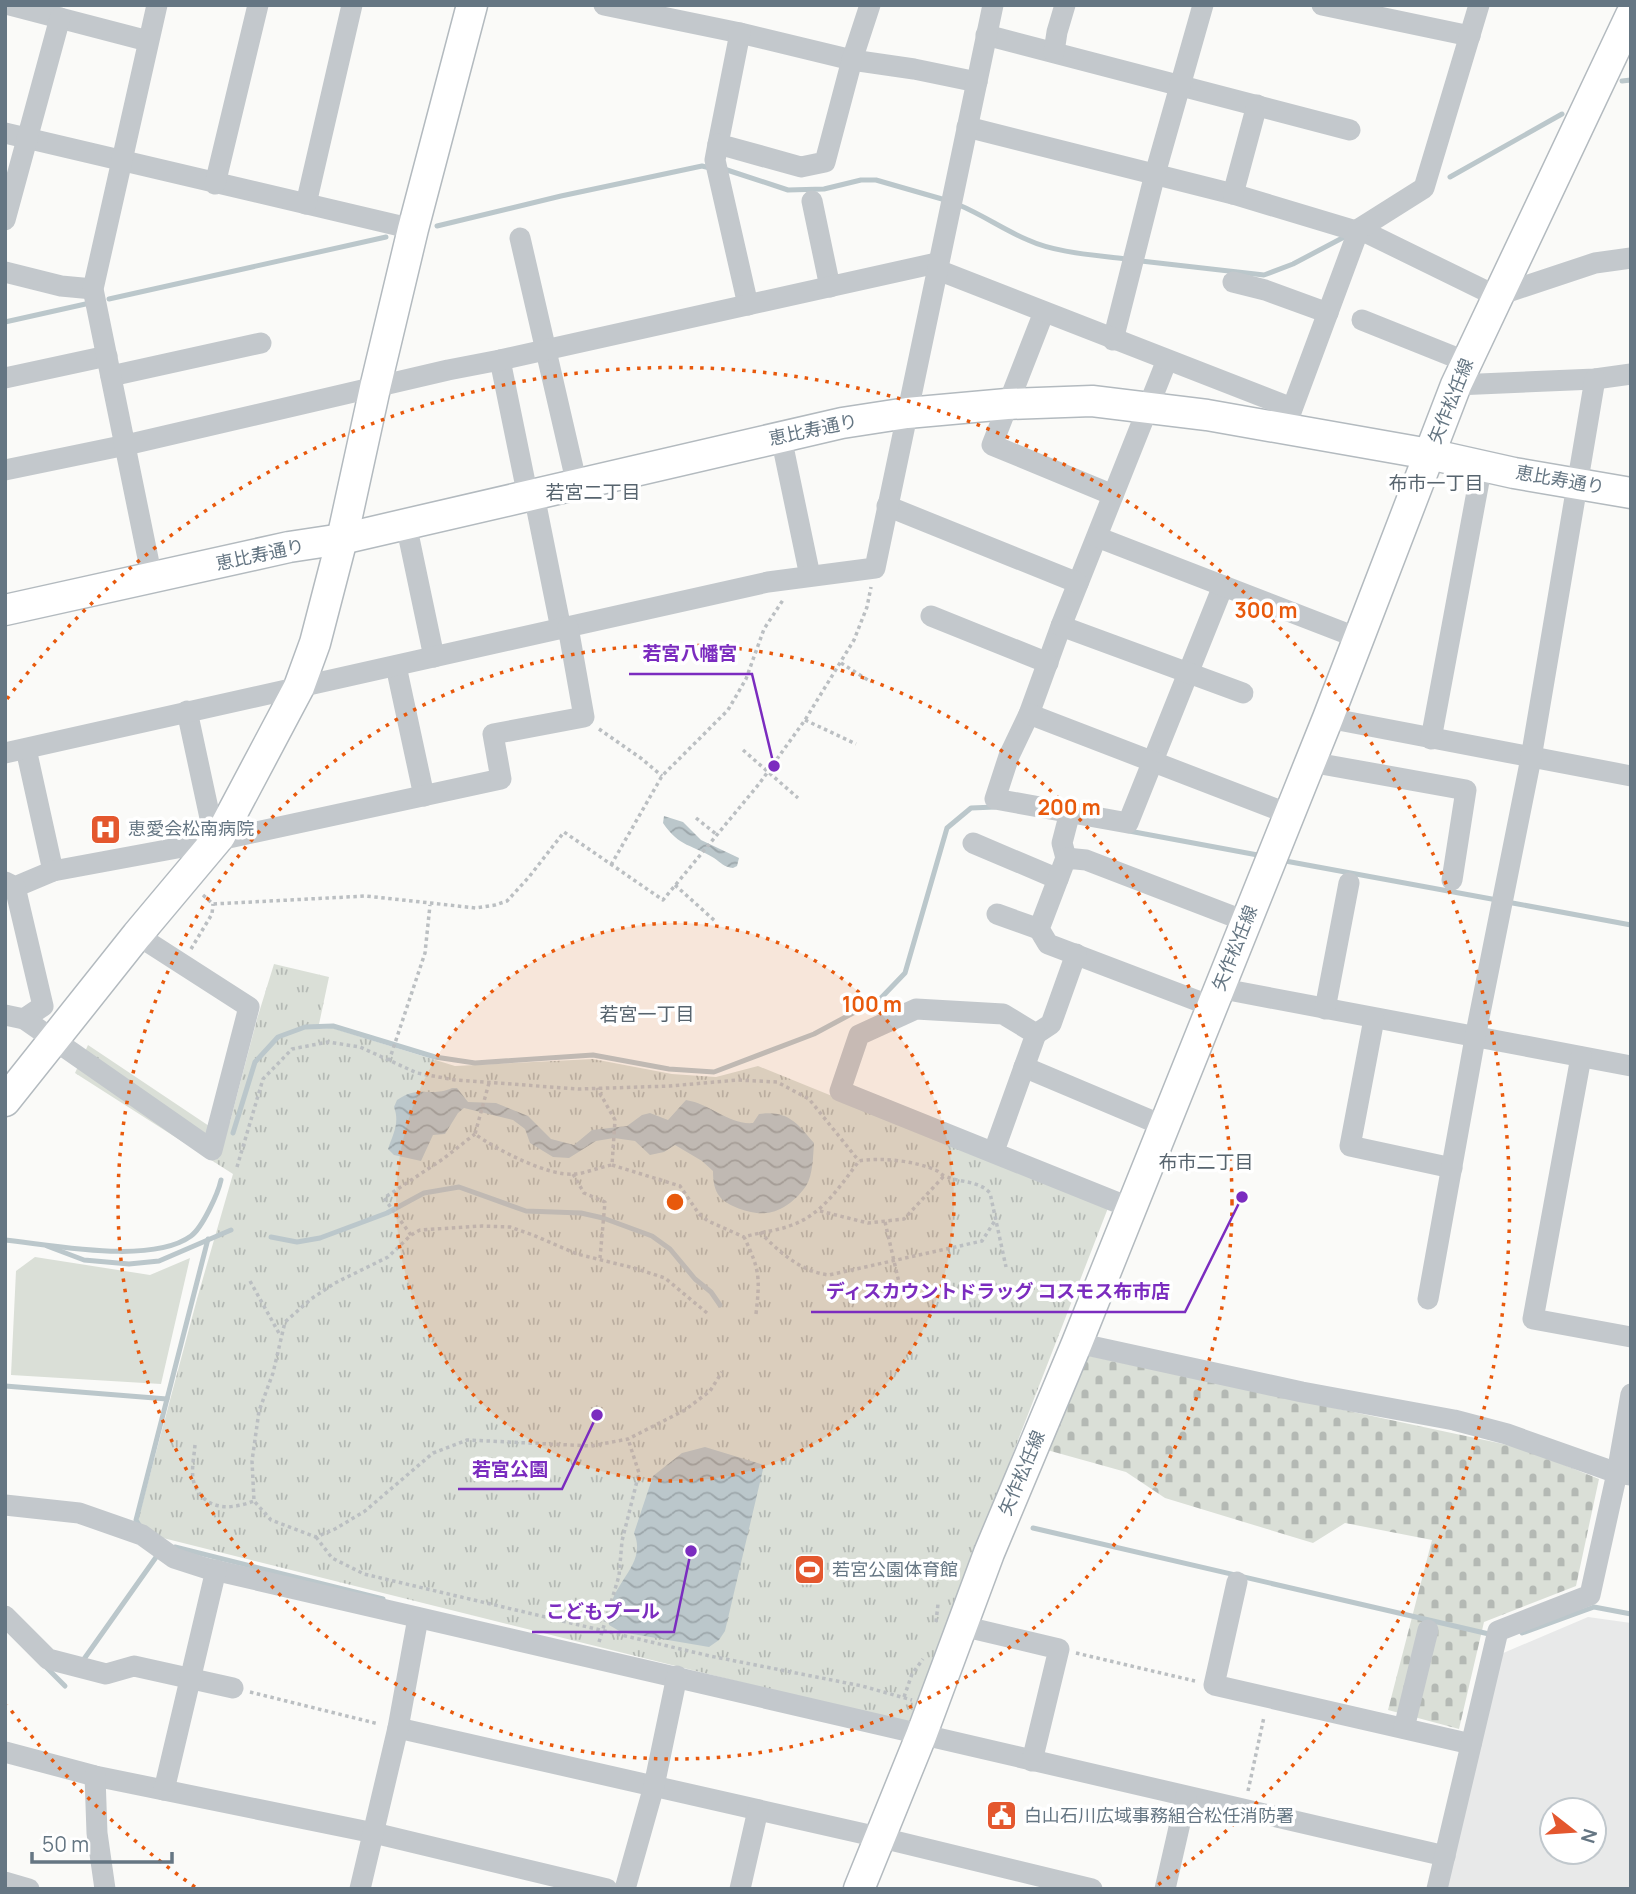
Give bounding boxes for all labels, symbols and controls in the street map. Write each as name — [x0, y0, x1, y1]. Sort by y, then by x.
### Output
street label: 矢作松任線 — [1422, 354, 1478, 447]
street label: 恵比寿通り — [766, 408, 859, 450]
street label: 恵比寿通り — [1514, 459, 1607, 499]
district label: 布市一丁目 — [1388, 470, 1484, 496]
district label: 若宮二丁目 — [545, 479, 641, 505]
street label: 恵比寿通り — [213, 533, 306, 575]
text: 300 m — [1235, 596, 1297, 624]
callout: 若宮八幡宮 — [629, 634, 752, 674]
text: 若宮八幡宮 — [642, 640, 738, 666]
text: 200 m — [1037, 793, 1101, 821]
hospital icon: 恵愛会松南病院 — [88, 812, 122, 846]
place label: 恵愛会松南病院 — [128, 816, 254, 840]
street label: 矢作松任線 — [1206, 901, 1262, 994]
text: 100 m — [842, 990, 902, 1018]
district label: 若宮一丁目 — [599, 1001, 695, 1027]
district label: 布市二丁目 — [1158, 1149, 1254, 1175]
centre of rings — [663, 1190, 687, 1214]
callout: ディスカウントドラッグ コスモス布市店 — [811, 1272, 1185, 1312]
text: ディスカウントドラッグ コスモス布市店 — [826, 1278, 1170, 1304]
street label: 矢作松任線 — [992, 1426, 1050, 1519]
callout: 若宮公園 — [458, 1449, 562, 1489]
text: 若宮公園 — [472, 1456, 548, 1482]
sports icon: 若宮公園体育館 — [792, 1553, 826, 1587]
place label: 若宮公園体育館 — [832, 1557, 958, 1581]
callout: こどもプール — [532, 1592, 674, 1632]
text: こどもプール — [546, 1598, 660, 1624]
north arrow — [1538, 1796, 1608, 1866]
public building icon: 白山石川広域事務組合松任消防署 — [984, 1799, 1018, 1833]
place label: 白山石川広域事務組合松任消防署 — [1024, 1803, 1294, 1827]
scale bar — [32, 1820, 172, 1864]
text: N — [1575, 1826, 1604, 1846]
text: 50 m — [42, 1830, 89, 1858]

